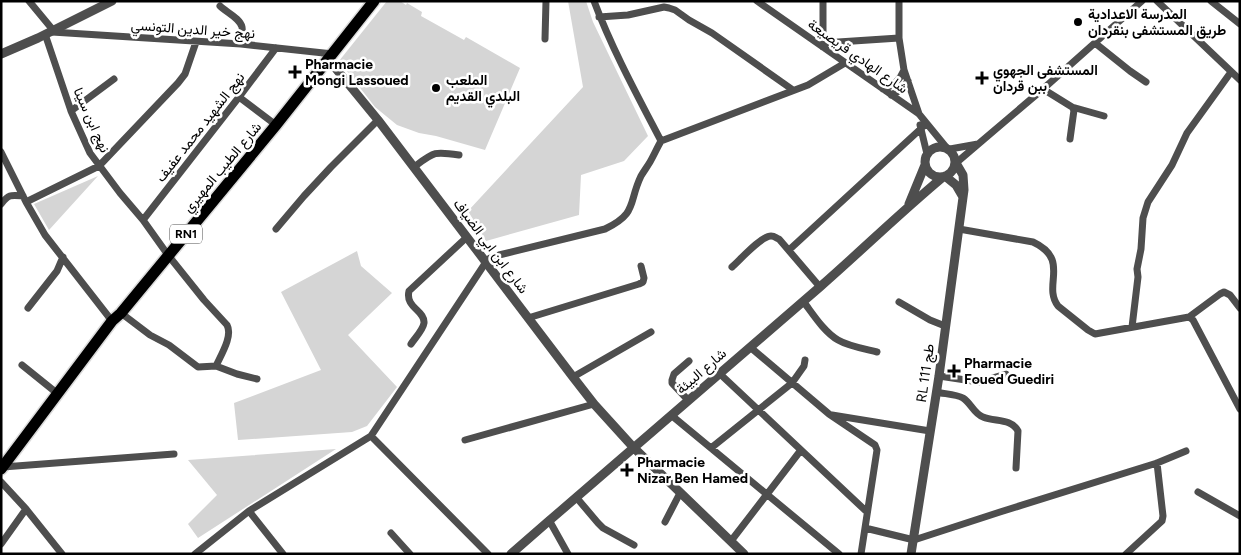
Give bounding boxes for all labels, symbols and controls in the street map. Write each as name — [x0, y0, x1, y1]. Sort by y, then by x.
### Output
place label: المدرسة الاعدادية طريق المستشفى بنقردان — [1088, 6, 1226, 39]
street label: شارع الهادي قريصيعة — [803, 16, 911, 100]
marker: المدرسة الاعدادية طريق المستشفى بنقردان — [1072, 16, 1084, 28]
street label: نهج خير الدين التونسي — [130, 17, 256, 45]
place label: Pharmacie Mongi Lassoued — [305, 56, 409, 89]
place label: المستشفى الجهوي ببن قردان — [993, 62, 1098, 95]
marker: Pharmacie Mongi Lassoued — [289, 66, 301, 78]
street label: نهج الشهيد محمد عفيف — [152, 69, 250, 187]
marker: المستشفى الجهوي ببن قردان — [975, 71, 989, 85]
place label: الملعب البلدي القديم — [446, 72, 520, 108]
marker: الملعب البلدي القديم — [430, 82, 442, 94]
street label: نهج ابن سينا — [68, 85, 113, 156]
street label: شارع الطيب المهيري — [180, 119, 268, 218]
street label: شارع ابن ابي الضياف — [447, 196, 532, 299]
road number: RN1 — [170, 224, 202, 243]
street label: RL طج 111 — [913, 343, 940, 404]
street label: شارع البيئة — [673, 345, 731, 399]
place label: Pharmacie Foued Guediri — [964, 355, 1054, 388]
marker: Pharmacie Foued Guediri — [948, 365, 960, 377]
place label: Pharmacie Nizar Ben Hamed — [637, 454, 748, 487]
marker: Pharmacie Nizar Ben Hamed — [621, 464, 633, 476]

